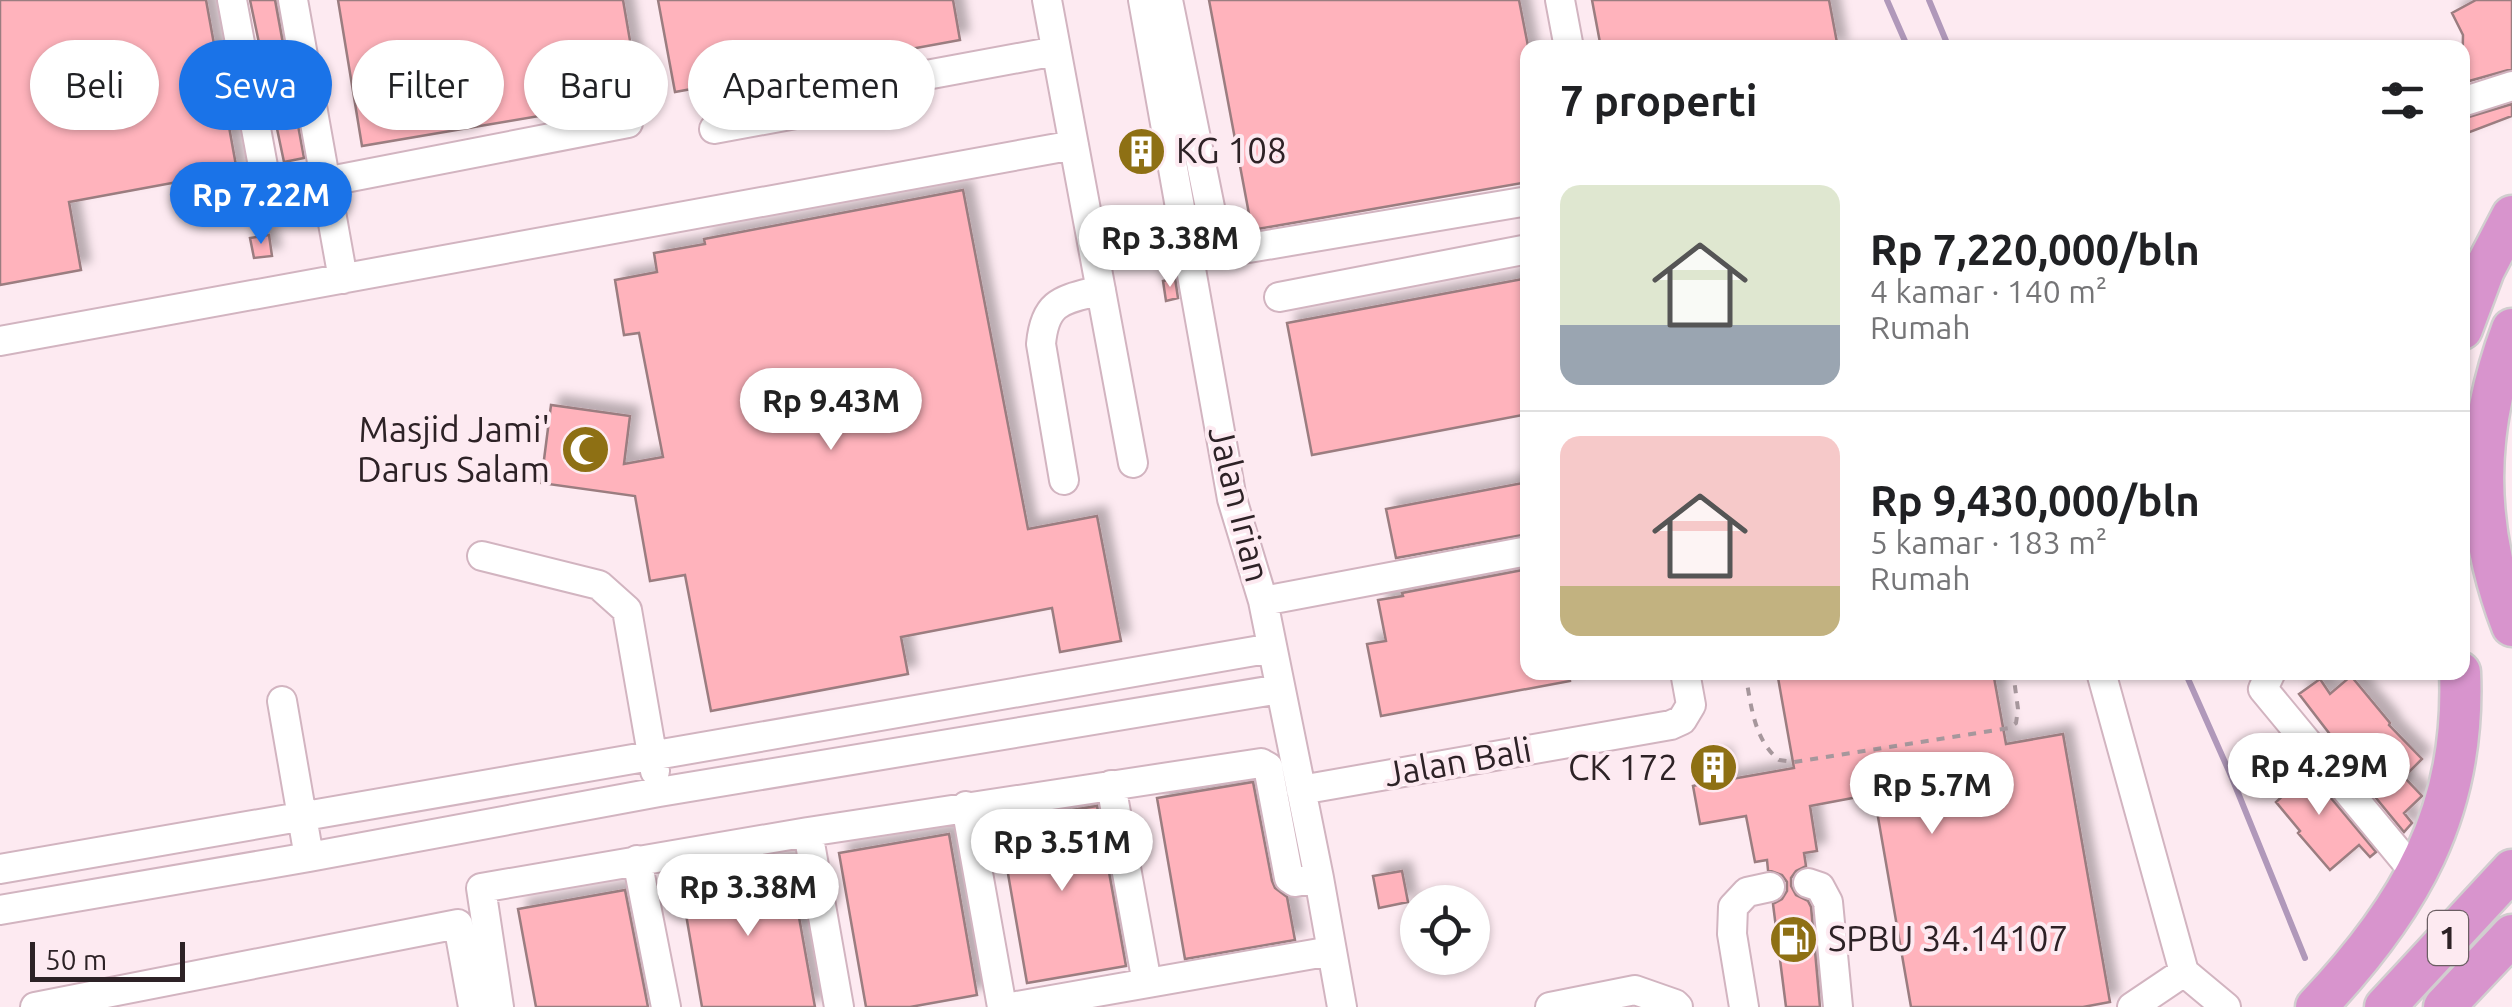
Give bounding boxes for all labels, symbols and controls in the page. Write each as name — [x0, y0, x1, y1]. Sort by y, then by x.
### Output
chip: Beli — [30, 40, 159, 130]
chip: Sewa — [179, 40, 332, 130]
chip: Filter — [352, 40, 504, 130]
chip: Baru — [524, 40, 668, 130]
chip: Apartemen — [688, 40, 935, 130]
icon: filters — [2375, 73, 2430, 128]
text: 7 properti — [1560, 77, 1757, 124]
building icon: KG 108 — [1115, 125, 1167, 177]
place label: KG 108 — [1176, 130, 1287, 170]
pin: Rp 7.22M — [158, 162, 364, 247]
text: Rp 7.22M — [192, 176, 330, 212]
pin: Rp 3.38M — [1067, 205, 1273, 290]
text: Rp 3.38M — [1101, 219, 1239, 255]
icon: home — [1640, 225, 1760, 345]
text: Rp 7,220,000/bln — [1870, 226, 2200, 273]
text: 4 kamar · 140 m² — [1870, 273, 2107, 309]
text: Rumah — [1870, 309, 1971, 345]
pin: Rp 9.43M — [728, 368, 934, 453]
text: Rp 9.43M — [762, 382, 900, 418]
place label: Masjid Jami' Darus Salam — [357, 409, 550, 489]
street label: Jalan Irian — [1201, 422, 1279, 586]
mosque icon: Masjid Jami' Darus Salam — [559, 424, 611, 476]
icon: home — [1640, 476, 1760, 596]
text: Rp 9,430,000/bln — [1870, 477, 2200, 524]
text: 5 kamar · 183 m² — [1870, 524, 2107, 560]
text: Rumah — [1870, 560, 1971, 596]
street label: Jalan Bali — [1381, 728, 1534, 794]
pin: Rp 4.29M — [2216, 733, 2422, 818]
building icon: CK 172 — [1687, 742, 1739, 794]
place label: CK 172 — [1568, 747, 1678, 787]
text: Rp 4.29M — [2250, 747, 2388, 783]
pin: Rp 5.7M — [1840, 752, 2024, 837]
text: Rp 5.7M — [1872, 766, 1992, 802]
pin: Rp 3.51M — [959, 809, 1165, 894]
text: Rp 3.51M — [993, 823, 1131, 859]
pin: Rp 3.38M — [645, 854, 851, 939]
text: Rp 3.38M — [679, 868, 817, 904]
map controls — [1400, 885, 1490, 975]
button: locate — [1400, 885, 1490, 975]
road number: 1 — [2428, 911, 2468, 965]
fuel station icon: SPBU 34.14107 — [1767, 913, 1819, 965]
place label: SPBU 34.14107 — [1828, 918, 2068, 958]
scale bar — [30, 937, 185, 982]
text: 50 m — [45, 944, 107, 975]

